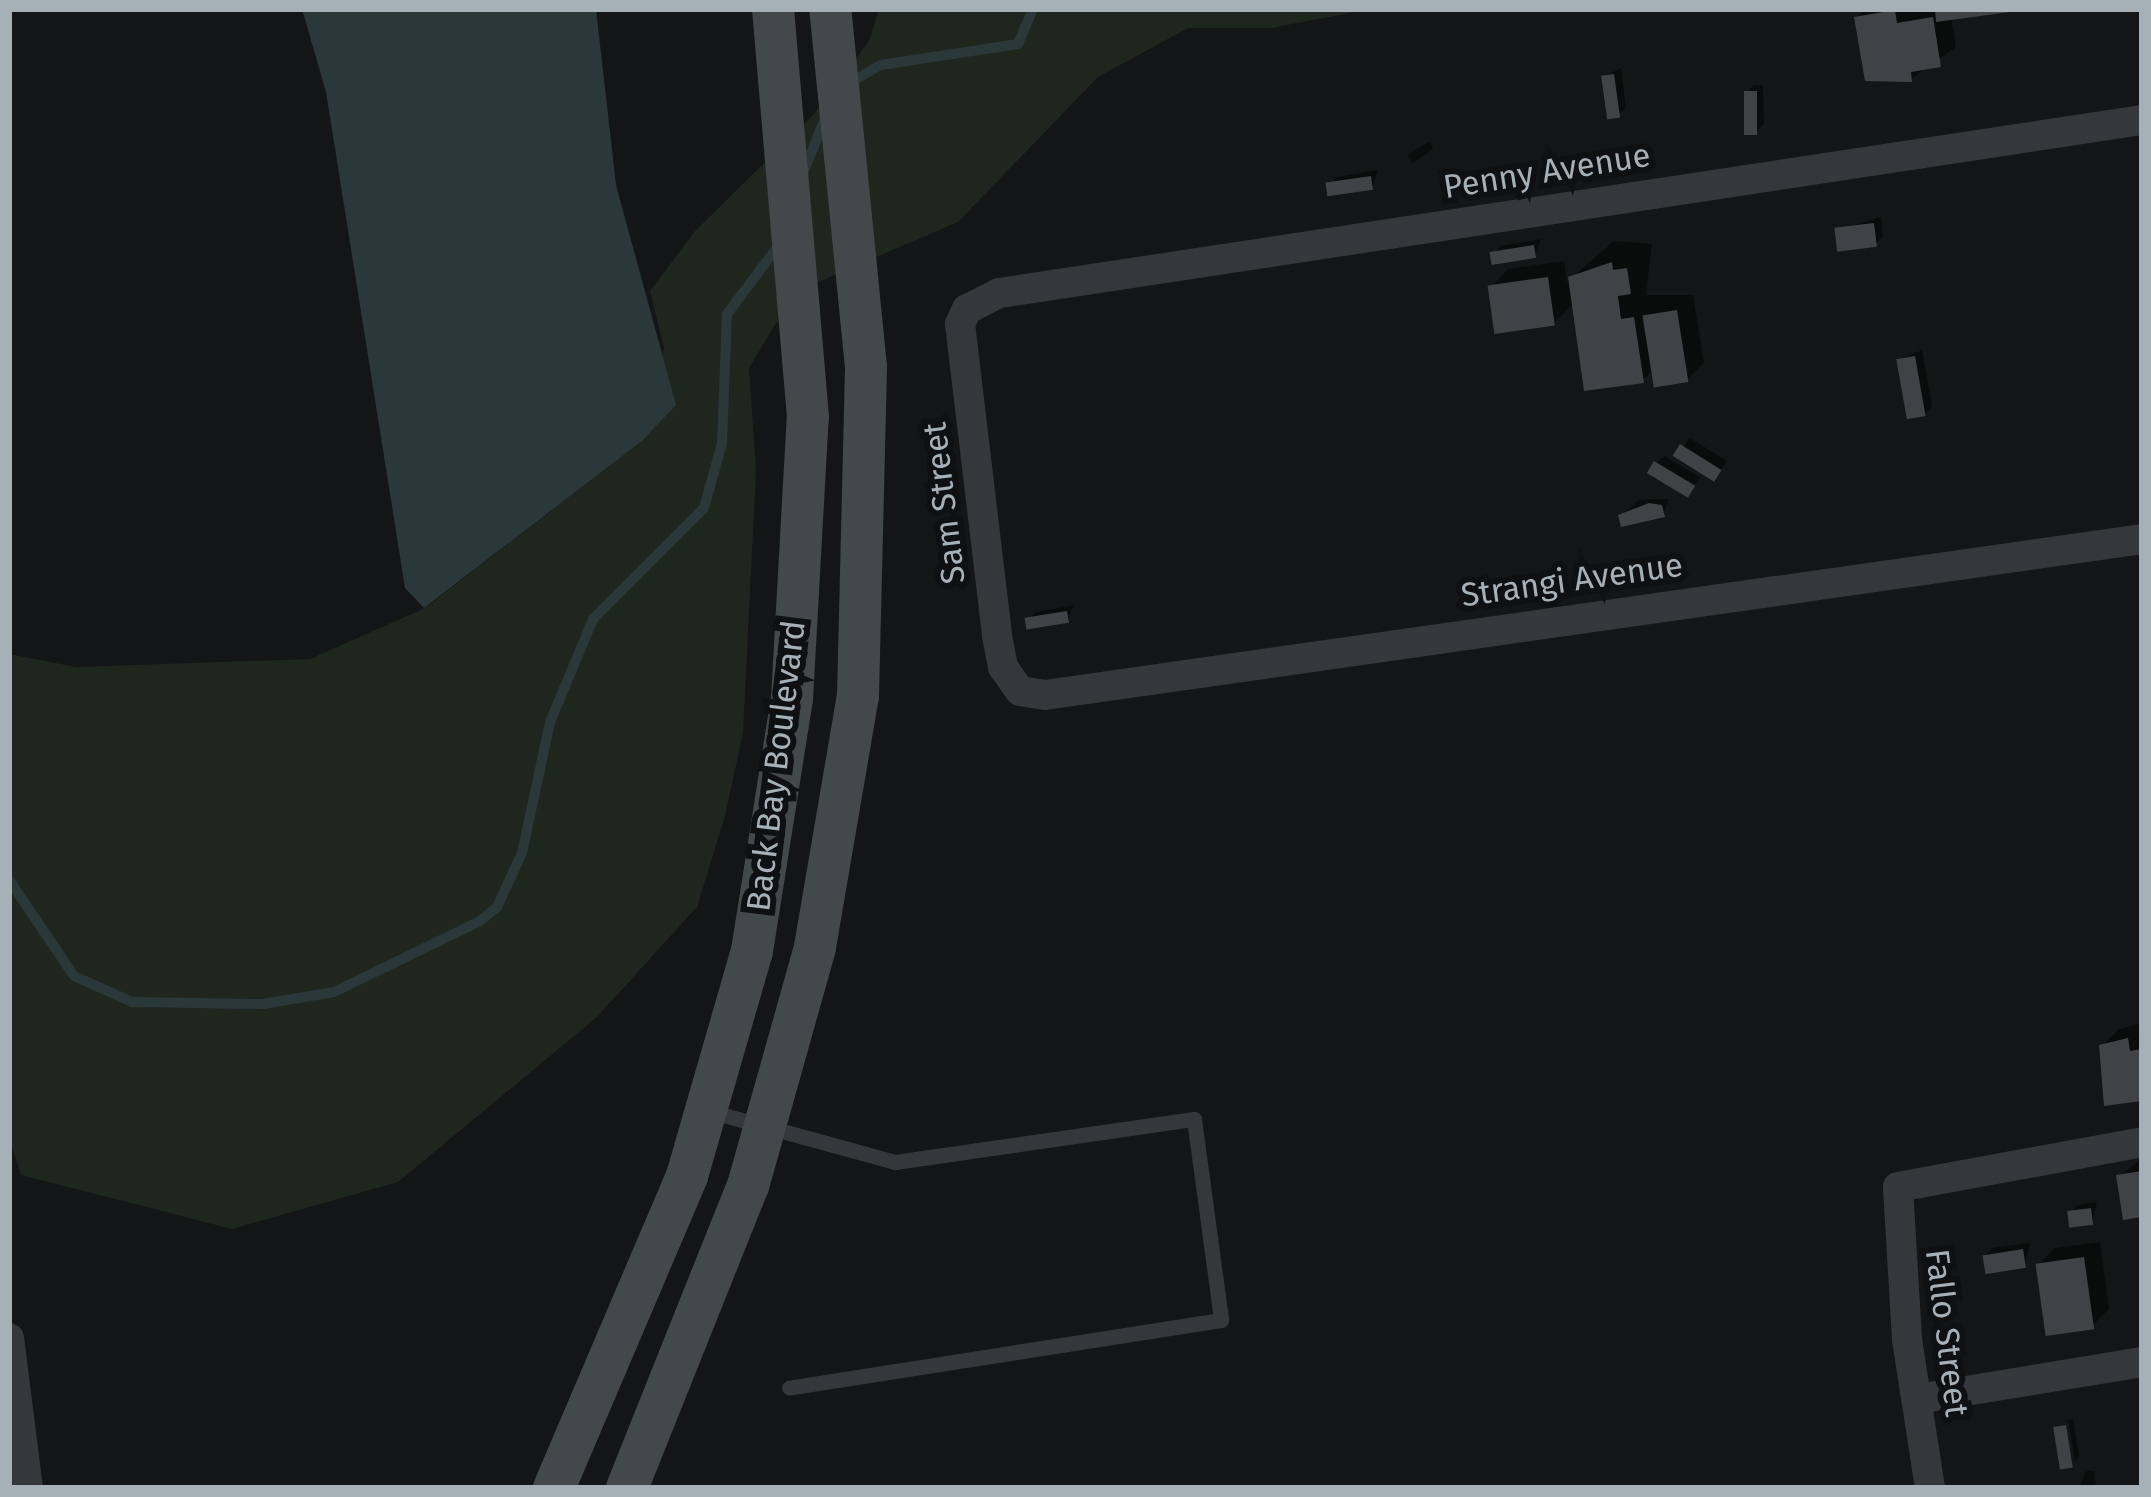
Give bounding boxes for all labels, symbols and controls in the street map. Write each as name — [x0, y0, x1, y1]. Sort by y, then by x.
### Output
street label: Penny Avenue — [1441, 136, 1653, 208]
street label: Sam Street — [915, 420, 975, 586]
street label: Strangi Avenue — [1459, 546, 1685, 616]
street label: Back Bay Boulevard — [739, 618, 815, 914]
street label: Fallo Street — [1916, 1247, 1976, 1419]

